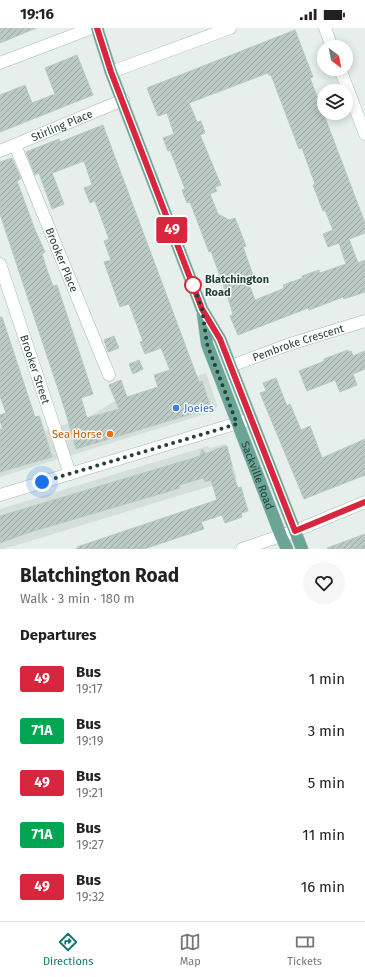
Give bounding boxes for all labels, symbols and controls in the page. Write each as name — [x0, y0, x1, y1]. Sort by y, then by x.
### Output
text: 19:16 — [20, 5, 54, 23]
north arrow — [317, 40, 353, 76]
map controls — [317, 40, 353, 120]
button: layers — [317, 84, 353, 120]
street label: Stirling Place — [29, 107, 95, 144]
line badge: 49 — [154, 217, 190, 243]
text: 49 — [164, 221, 180, 238]
street label: Brooker Place — [43, 226, 81, 294]
place label: Blatchington Road — [205, 273, 269, 299]
marker: Blatchington Road — [184, 276, 202, 294]
street label: Pembroke Crescent — [251, 321, 345, 364]
street label: Brooker Street — [18, 333, 53, 406]
place label: Joeies — [184, 402, 214, 415]
marker: Joeies — [171, 403, 181, 413]
place label: Sea Horse — [52, 428, 102, 441]
marker: Sea Horse — [105, 429, 115, 439]
street label: Sackville Road — [239, 439, 277, 511]
your location — [32, 472, 52, 492]
button: heart — [303, 562, 345, 604]
text: Blatchington Road — [20, 564, 179, 587]
text: Walk · 3 min · 180 m — [20, 591, 135, 606]
text: Departures — [20, 626, 97, 644]
text: Bus — [76, 663, 101, 681]
text: 49 — [34, 670, 50, 687]
text: 1 min — [309, 670, 345, 688]
text: 19:17 — [76, 681, 102, 696]
text: Bus — [76, 715, 101, 733]
text: 71A — [31, 722, 53, 739]
text: 3 min — [308, 722, 345, 740]
text: 19:19 — [76, 733, 104, 748]
text: Bus — [76, 767, 101, 785]
text: 49 — [34, 774, 50, 791]
text: 5 min — [308, 774, 345, 792]
text: 19:21 — [76, 785, 103, 800]
text: Bus — [76, 819, 101, 837]
text: 71A — [31, 826, 53, 843]
text: 11 min — [302, 826, 345, 844]
text: 19:27 — [76, 837, 104, 852]
text: Bus — [76, 871, 101, 889]
text: 49 — [34, 878, 50, 895]
text: 16 min — [301, 878, 345, 896]
text: 19:32 — [76, 889, 104, 904]
tab: Directions — [43, 931, 93, 968]
tab: Map — [179, 931, 201, 968]
tab: Tickets — [287, 931, 322, 968]

